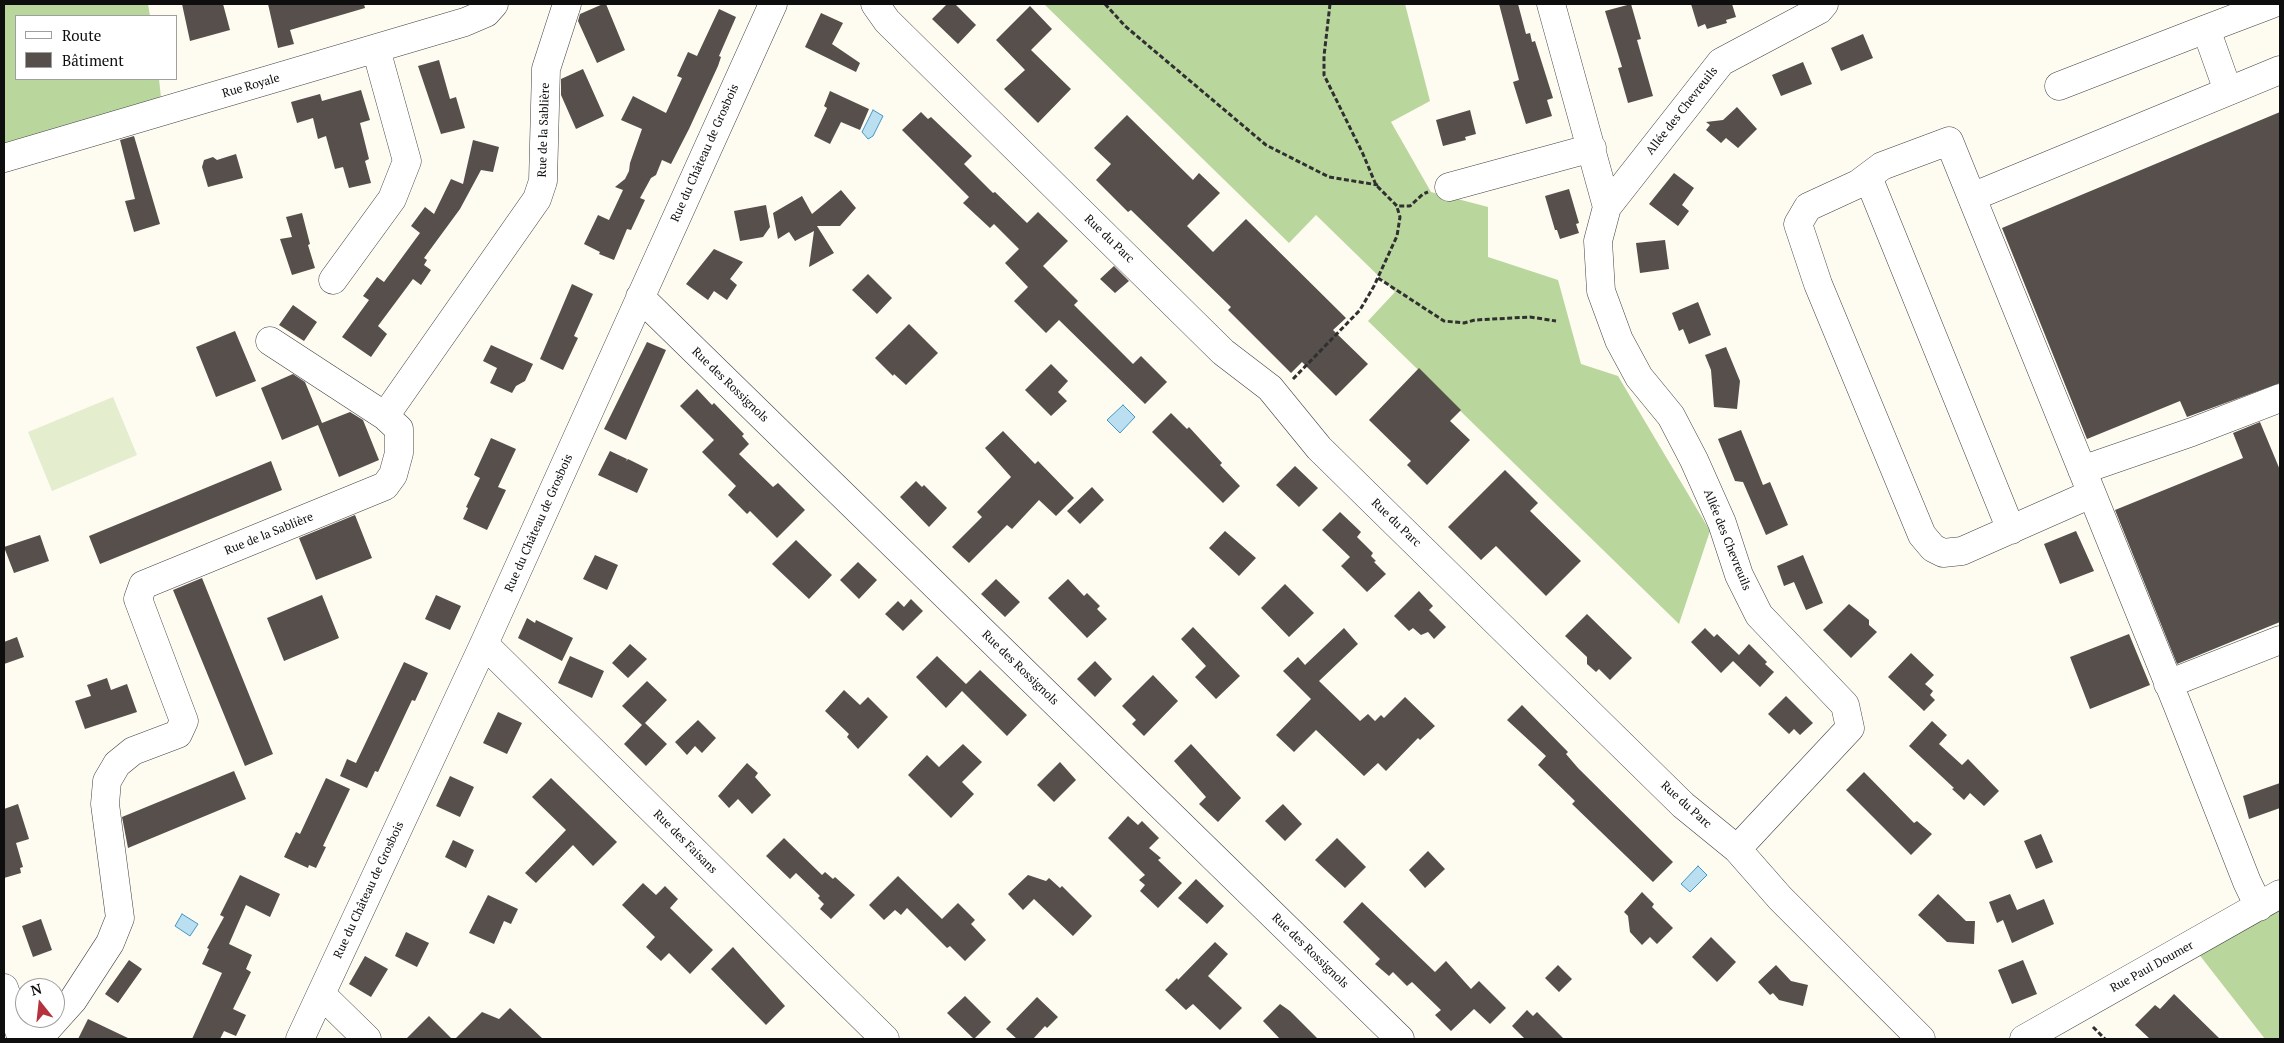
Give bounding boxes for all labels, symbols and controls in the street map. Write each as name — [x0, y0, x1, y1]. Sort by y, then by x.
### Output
legend — [15, 15, 178, 80]
text: Route — [62, 25, 101, 45]
text: Bâtiment — [62, 50, 124, 70]
street label: Allée des Chevreuils — [1643, 64, 1721, 158]
street label: Rue Royale — [221, 71, 281, 101]
street label: Rue de la Sablière — [535, 82, 553, 178]
street label: Rue du Château de Grosbois — [668, 82, 742, 224]
street label: Rue du Parc — [1081, 212, 1137, 266]
street label: Rue des Rossignols — [689, 345, 771, 425]
street label: Rue du Château de Grosbois — [502, 452, 576, 594]
street label: Allée des Chevreuils — [1700, 487, 1754, 593]
street label: Rue du Parc — [1368, 496, 1424, 550]
street label: Rue de la Sablière — [222, 510, 316, 558]
street label: Rue des Rossignols — [979, 628, 1061, 708]
street label: Rue du Parc — [1658, 778, 1714, 832]
street label: Rue des Faisans — [650, 807, 720, 877]
street label: Rue du Château de Grosbois — [331, 819, 407, 961]
street label: Rue des Rossignols — [1269, 911, 1351, 991]
street label: Rue Paul Doumer — [2108, 938, 2196, 996]
north arrow — [15, 978, 65, 1028]
text: N — [28, 978, 44, 1000]

